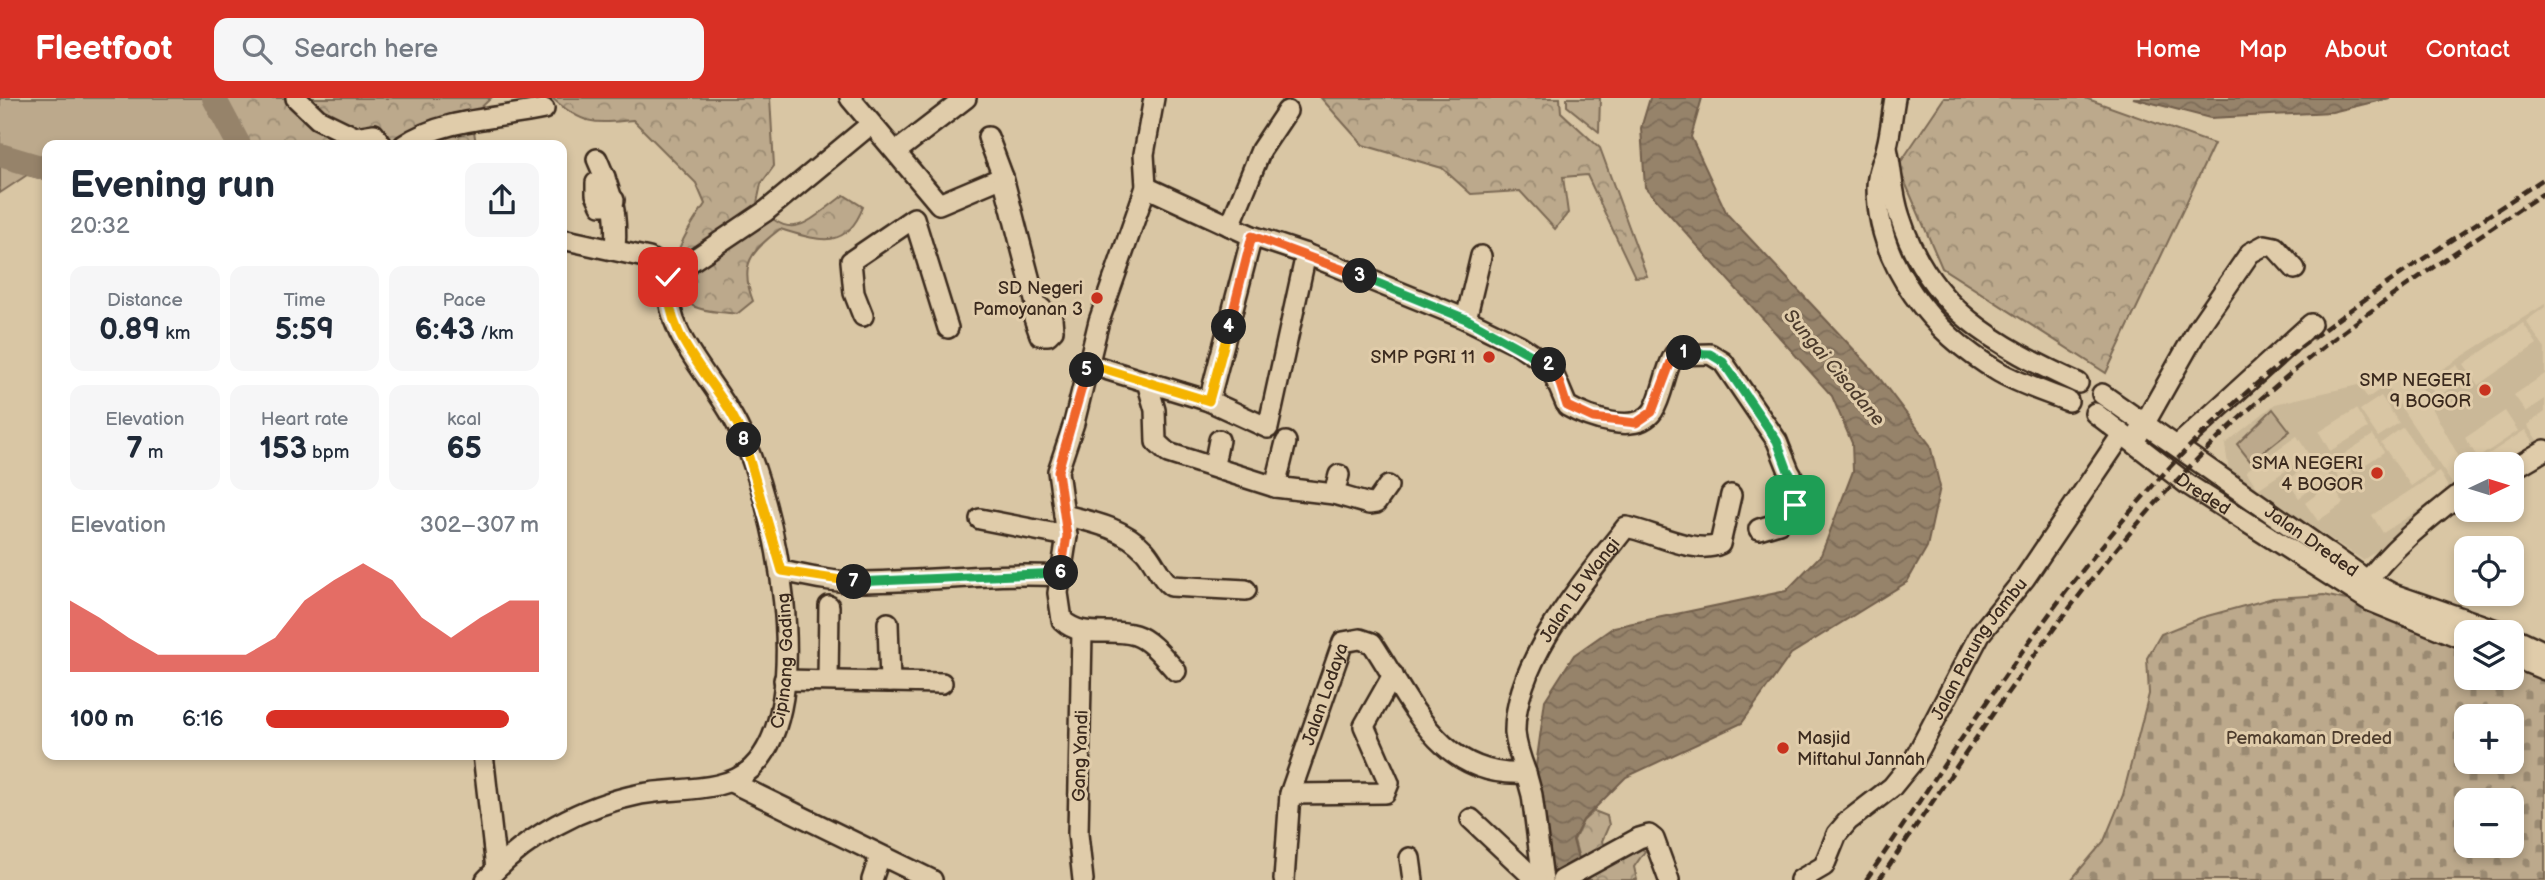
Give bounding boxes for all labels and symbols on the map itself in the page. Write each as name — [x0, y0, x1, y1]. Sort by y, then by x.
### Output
pin — [638, 247, 698, 307]
pin: 3 — [1342, 258, 1378, 294]
place label: SD Negeri Pamoyanan 3 — [973, 278, 1083, 320]
marker: SD Negeri Pamoyanan 3 — [1089, 290, 1105, 306]
water label: Sungai Cisadane — [1778, 305, 1889, 431]
pin: 4 — [1212, 310, 1246, 344]
pin: 1 — [1666, 336, 1702, 370]
place label: SMP PGRI 11 — [1370, 347, 1475, 368]
pin: 2 — [1532, 348, 1566, 382]
marker: SMP PGRI 11 — [1481, 349, 1497, 365]
pin: 5 — [1070, 352, 1104, 388]
place label: SMP NEGERI 9 BOGOR — [2359, 370, 2471, 412]
marker: SMP NEGERI 9 BOGOR — [2477, 382, 2493, 398]
pin: 8 — [726, 422, 762, 458]
north arrow — [2454, 452, 2524, 522]
place label: SMA NEGERI 4 BOGOR — [2252, 453, 2363, 495]
marker: SMA NEGERI 4 BOGOR — [2369, 465, 2385, 481]
street label: Dreded — [2171, 469, 2234, 520]
pin — [1765, 475, 1825, 535]
street label: Jalan Dreded — [2260, 501, 2362, 582]
street label: Jalan Lb Wangi — [1536, 534, 1625, 646]
pin: 6 — [1044, 556, 1078, 590]
pin: 7 — [836, 564, 872, 600]
street label: Jalan Parung Jambu — [1927, 574, 2032, 723]
street label: Cipinang Gading — [766, 592, 797, 731]
street label: Jalan Lodaya — [1298, 640, 1353, 748]
street label: Gang Yandi — [1068, 710, 1093, 802]
place label: Masjid Miftahul Jannah — [1797, 728, 1925, 770]
park label: Pemakaman Dreded — [2226, 728, 2392, 749]
marker: Masjid Miftahul Jannah — [1775, 740, 1791, 756]

